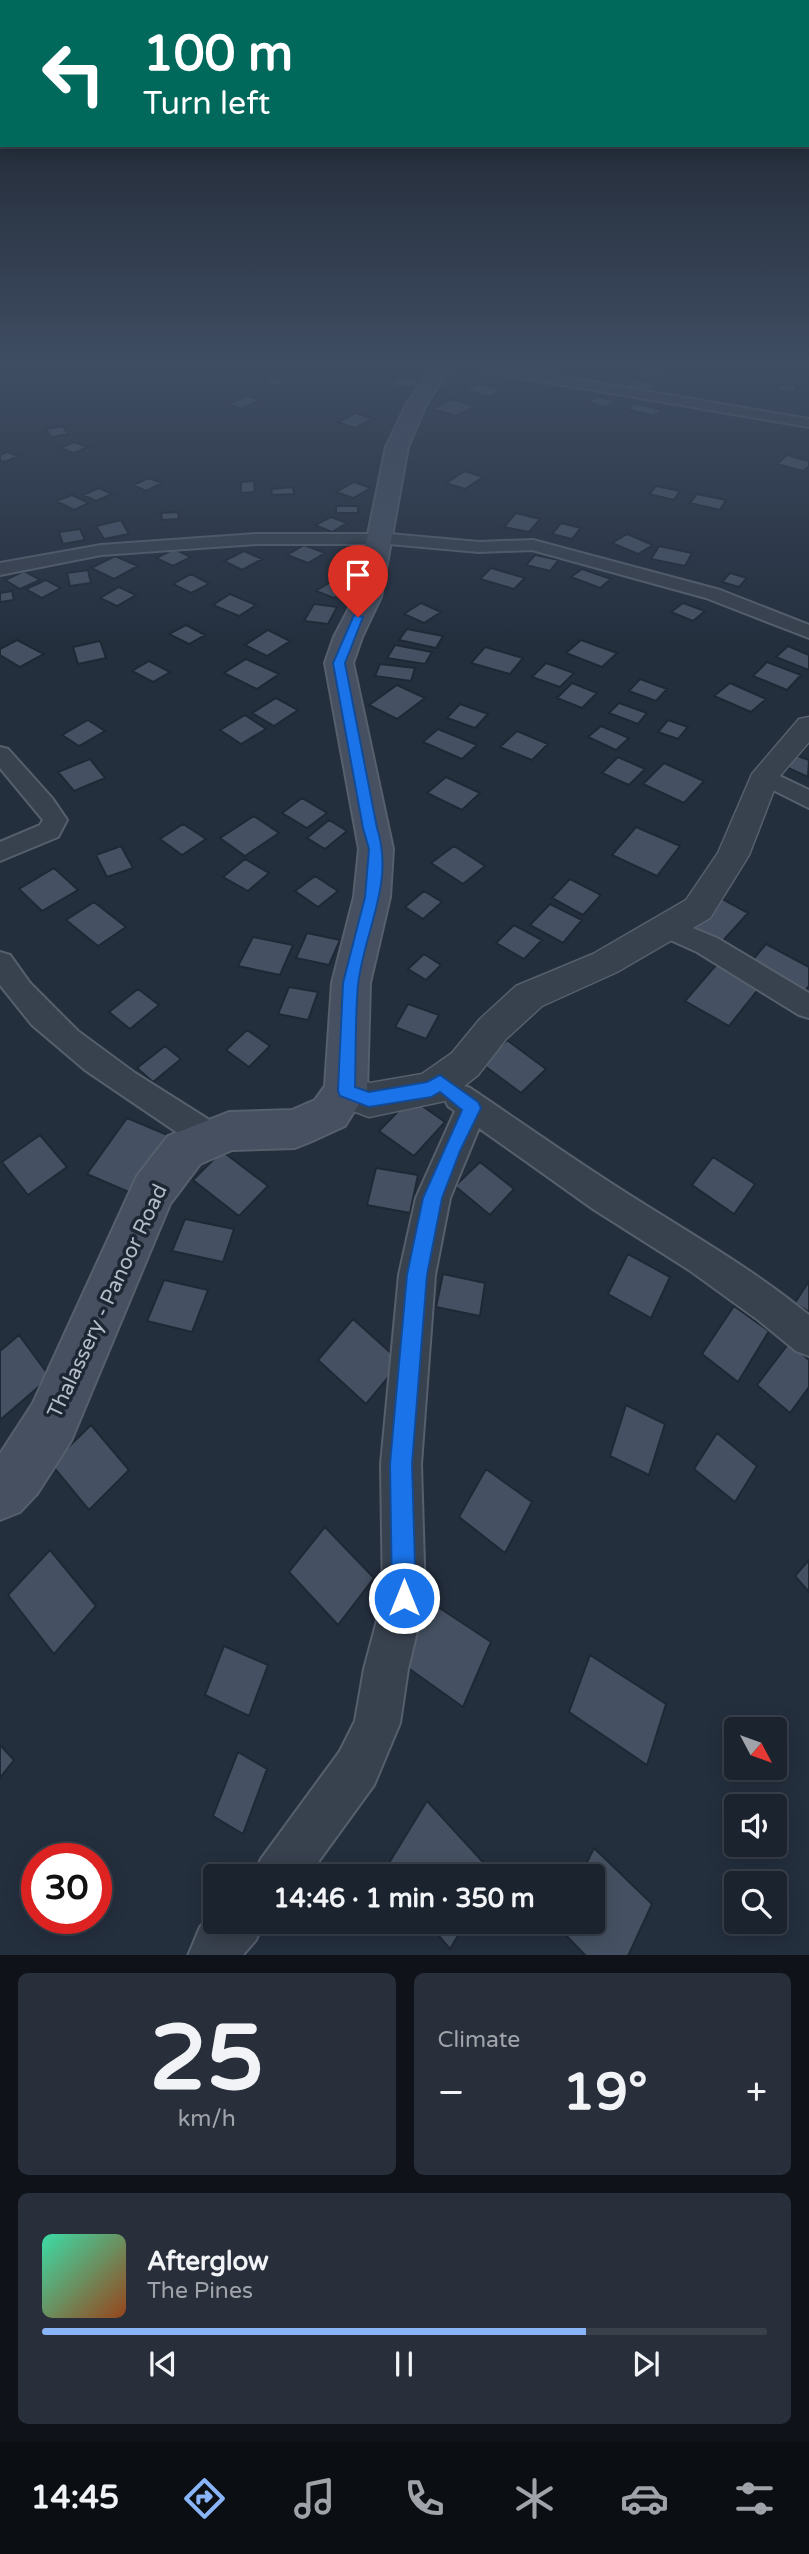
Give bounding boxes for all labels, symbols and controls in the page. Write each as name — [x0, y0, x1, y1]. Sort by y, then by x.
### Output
text: 100 m — [143, 25, 293, 84]
icon: left — [28, 28, 119, 119]
text: Turn left — [143, 85, 270, 123]
pin — [328, 545, 388, 617]
icon: arrive — [339, 556, 377, 594]
street label: Thalassery - Panoor Road — [42, 1180, 173, 1422]
position arrow — [367, 1561, 441, 1635]
north arrow — [724, 1717, 788, 1780]
map controls — [724, 1717, 787, 1934]
button: sound — [724, 1794, 787, 1857]
speed limit sign: 30 — [21, 1843, 112, 1934]
button: search — [724, 1871, 787, 1934]
text: 14:46 · 1 min · 350 m — [273, 1883, 535, 1914]
text: 25 — [150, 2004, 264, 2114]
text: Climate — [438, 2026, 520, 2054]
text: 19° — [563, 2061, 648, 2124]
text: − — [438, 2070, 465, 2116]
text: + — [746, 2070, 767, 2116]
text: km/h — [178, 2105, 236, 2133]
text: Afterglow — [147, 2246, 269, 2277]
text: The Pines — [147, 2277, 253, 2305]
icon: previous — [144, 2345, 182, 2383]
icon: pause — [385, 2345, 423, 2383]
icon: next — [627, 2345, 665, 2383]
icon: directions — [180, 2474, 229, 2523]
icon: music — [290, 2474, 339, 2523]
icon: phone — [400, 2474, 449, 2523]
icon: climate — [510, 2474, 559, 2523]
icon: car — [620, 2474, 669, 2523]
icon: filters — [730, 2474, 779, 2523]
text: 14:45 — [30, 2479, 119, 2517]

